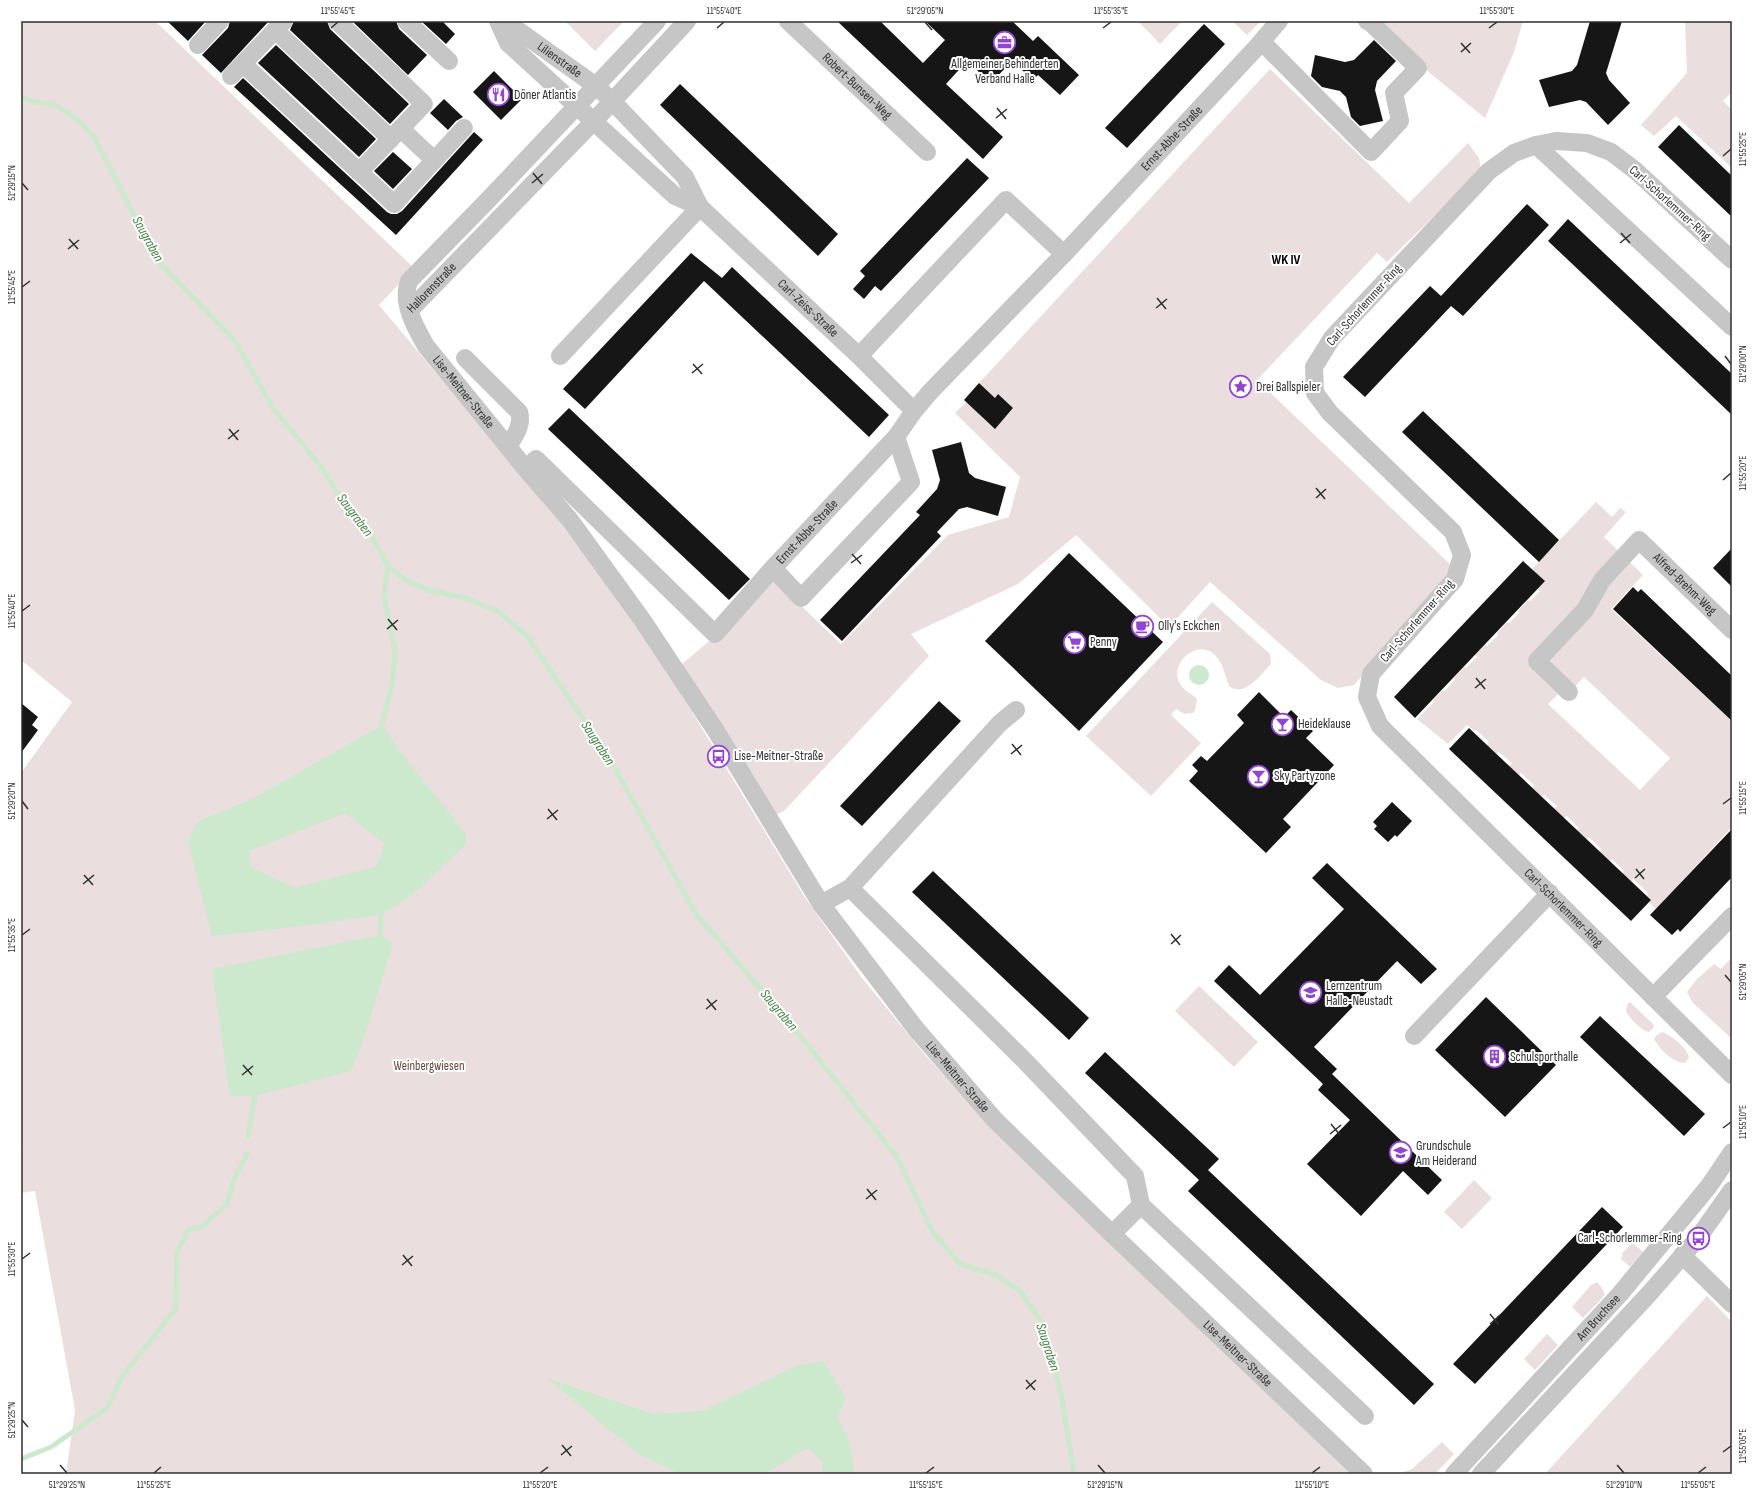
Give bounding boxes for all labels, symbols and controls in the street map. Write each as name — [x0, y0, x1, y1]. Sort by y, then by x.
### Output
text: 11°55'45"E — [321, 5, 355, 17]
text: 11°55'40"E — [707, 5, 741, 17]
text: 51°29'05"N — [907, 5, 943, 17]
text: 11°55'35"E — [1094, 5, 1128, 17]
text: 11°55'30"E — [1480, 5, 1514, 17]
office icon: Allgemeiner Behinderten Verband Halle — [992, 29, 1018, 55]
street label: Lilienstraße — [534, 39, 585, 81]
street label: Robert-Bunsen-Weg — [819, 49, 895, 123]
place label: Allgemeiner Behinderten Verband Halle — [950, 56, 1059, 87]
restaurant icon: Döner Atlantis — [485, 82, 511, 108]
place label: Döner Atlantis — [514, 87, 576, 103]
street label: Ernst-Abbe-Straße — [1138, 102, 1206, 174]
text: 11°55'25"E — [1737, 132, 1749, 166]
street label: Carl-Schorlemmer-Ring — [1626, 162, 1714, 244]
text: 51°29'15"N — [6, 165, 18, 201]
water label: Saugraben — [129, 213, 167, 265]
district label: WK IV — [1272, 251, 1301, 268]
street label: Hallorenstraße — [404, 259, 460, 316]
street label: Carl-Schorlemmer-Ring — [1323, 261, 1405, 349]
text: 11°55'45"E — [6, 270, 18, 304]
street label: Carl-Zeiss-Straße — [774, 276, 842, 341]
text: 51°29'00"N — [1737, 345, 1749, 383]
street label: Lise-Meitner-Straße — [429, 352, 498, 432]
place icon: Drei Ballspieler — [1227, 374, 1253, 400]
place label: Drei Ballspieler — [1256, 379, 1321, 395]
text: 11°55'20"E — [1737, 456, 1749, 490]
water label: Saugraben — [333, 490, 377, 540]
street label: Ernst-Abbe-Straße — [773, 496, 841, 568]
street label: Alfred-Brehm-Weg — [1649, 549, 1720, 619]
street label: Carl-Schorlemmer-Ring — [1377, 576, 1457, 666]
text: 11°55'40"E — [6, 594, 18, 628]
cafe icon: Olly's Eckchen — [1130, 613, 1156, 639]
place label: Olly's Eckchen — [1158, 618, 1220, 634]
supermarket icon: Penny — [1061, 629, 1087, 655]
place label: Penny — [1090, 634, 1117, 650]
bar icon: Heideklause — [1269, 711, 1295, 737]
place label: Heideklause — [1298, 716, 1351, 732]
water label: Saugraben — [577, 718, 619, 768]
bus stop icon: Lise-Meitner-Straße — [706, 743, 732, 769]
place label: Lise-Meitner-Straße — [734, 748, 823, 764]
bar icon: Sky Partyzone — [1246, 763, 1272, 789]
place label: Sky Partyzone — [1274, 768, 1336, 784]
text: 11°55'15"E — [1737, 781, 1749, 815]
text: 51°29'20"N — [6, 783, 18, 819]
street label: Carl-Schorlemmer-Ring — [1521, 865, 1606, 950]
text: 11°55'35"E — [6, 918, 18, 952]
text: 51°29'05"N — [1737, 964, 1749, 1000]
place label: Lernzentrum Halle-Neustadt — [1326, 978, 1393, 1009]
school or university icon: Lernzentrum Halle-Neustadt — [1297, 980, 1323, 1006]
water label: Saugraben — [757, 986, 801, 1034]
street label: Lise-Meitner-Straße — [922, 1038, 993, 1116]
building icon: Schulsporthalle — [1482, 1044, 1508, 1070]
place label: Schulsporthalle — [1510, 1049, 1578, 1065]
park label: Weinbergwiesen — [394, 1058, 464, 1074]
text: 11°55'10"E — [1737, 1105, 1749, 1139]
place label: Grundschule Am Heiderand — [1415, 1138, 1477, 1169]
school or university icon: Grundschule Am Heiderand — [1387, 1140, 1413, 1166]
bus stop icon: Carl-Schorlemmer-Ring — [1685, 1225, 1711, 1251]
place label: Carl-Schorlemmer-Ring — [1577, 1230, 1682, 1246]
text: 11°55'30"E — [6, 1242, 18, 1276]
street label: Am Bruchsee — [1572, 1291, 1624, 1345]
street label: Lise-Meitner-Straße — [1200, 1317, 1276, 1390]
water label: Saugraben — [1032, 1321, 1064, 1373]
text: 51°29'25"N — [6, 1402, 18, 1438]
text: 11°55'05"E — [1737, 1429, 1749, 1463]
text: 51°29'25"N — [49, 1479, 85, 1491]
text: 11°55'25"E — [137, 1479, 171, 1491]
text: 11°55'20"E — [523, 1479, 557, 1491]
text: 11°55'15"E — [909, 1479, 943, 1491]
text: 51°29'15"N — [1087, 1479, 1123, 1491]
text: 11°55'10"E — [1295, 1479, 1329, 1491]
text: 51°29'10"N — [1606, 1479, 1642, 1491]
text: 11°55'05"E — [1681, 1479, 1715, 1491]

